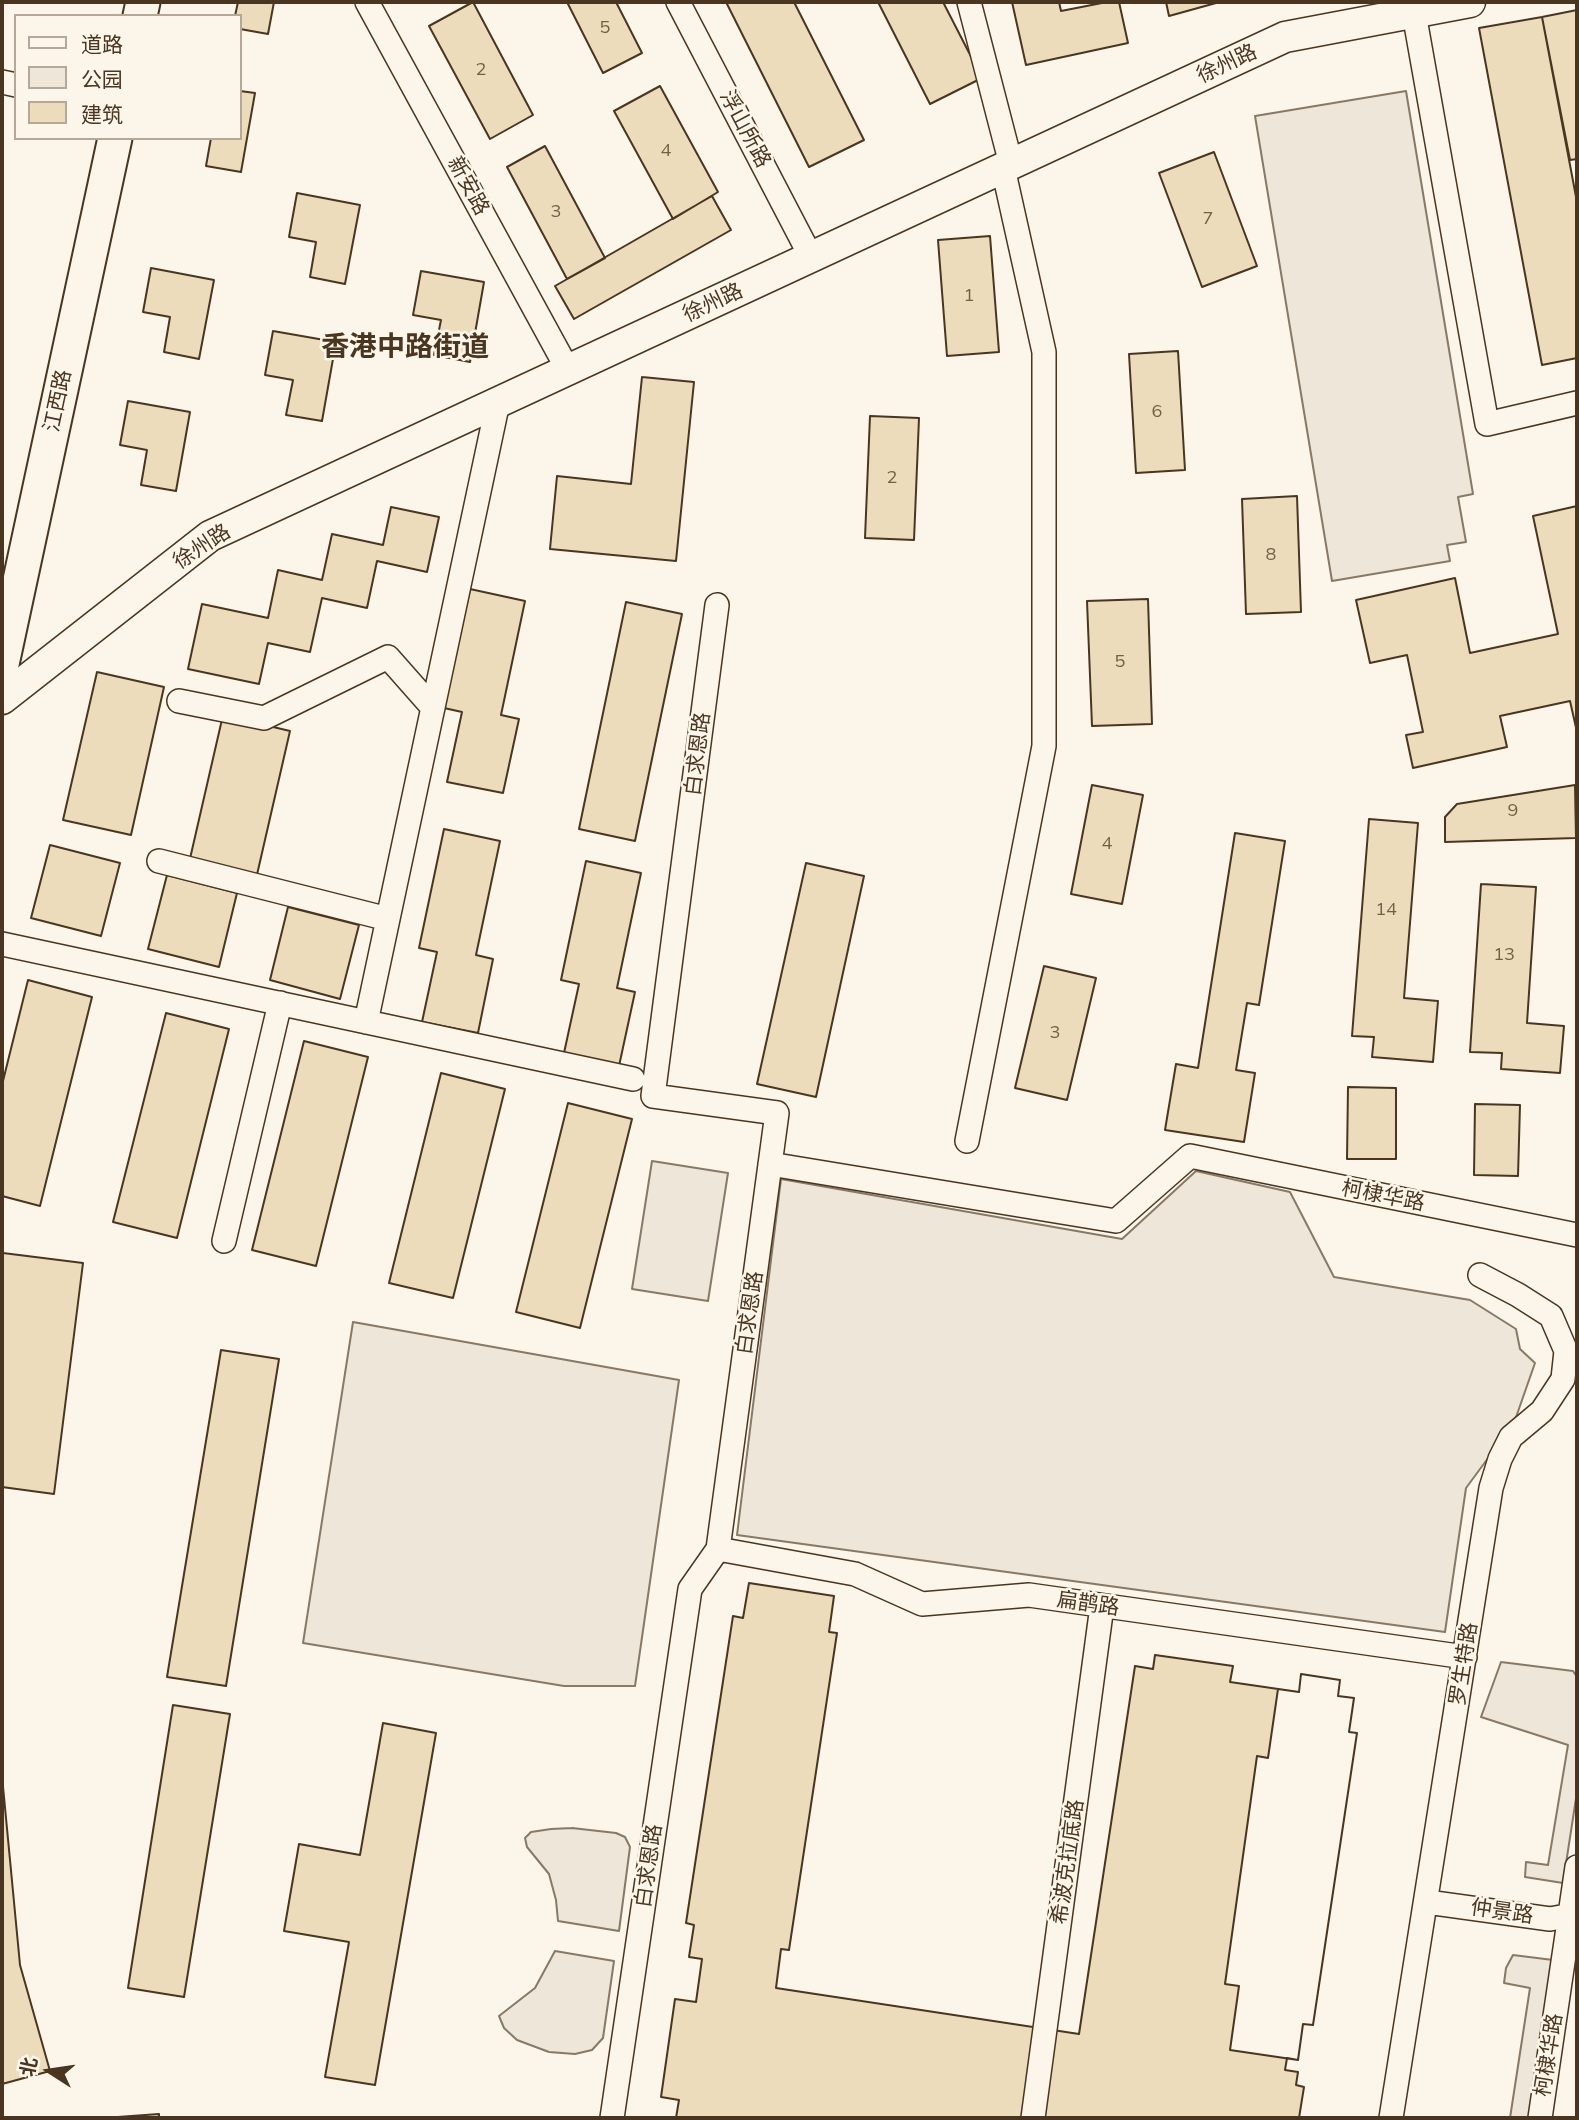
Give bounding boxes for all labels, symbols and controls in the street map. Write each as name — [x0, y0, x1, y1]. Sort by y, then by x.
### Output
legend — [14, 14, 242, 140]
house number: 5 — [600, 17, 610, 39]
text: 道路 — [81, 31, 123, 57]
street label: 徐州路 — [1193, 39, 1261, 89]
house number: 2 — [476, 59, 486, 81]
text: 公园 — [81, 66, 123, 92]
street label: 浮山所路 — [714, 86, 776, 172]
text: 建筑 — [81, 101, 123, 127]
house number: 4 — [661, 140, 671, 162]
street label: 新安路 — [442, 152, 494, 220]
house number: 3 — [551, 201, 561, 223]
house number: 7 — [1203, 208, 1213, 230]
street label: 徐州路 — [679, 278, 747, 328]
house number: 1 — [964, 285, 974, 307]
district label: 香港中路街道 — [321, 331, 489, 365]
street label: 江西路 — [39, 368, 77, 434]
house number: 6 — [1152, 401, 1162, 423]
house number: 2 — [887, 467, 897, 489]
street label: 徐州路 — [169, 519, 235, 575]
house number: 8 — [1266, 544, 1276, 566]
house number: 5 — [1115, 651, 1125, 673]
street label: 白求恩路 — [680, 711, 716, 797]
house number: 9 — [1508, 800, 1518, 822]
house number: 4 — [1102, 833, 1112, 855]
house number: 14 — [1375, 899, 1397, 921]
house number: 13 — [1493, 944, 1515, 966]
house number: 3 — [1050, 1022, 1060, 1044]
street label: 柯棣华路 — [1339, 1176, 1427, 1216]
street label: 白求恩路 — [732, 1270, 768, 1356]
street label: 扁鹊路 — [1055, 1587, 1121, 1621]
street label: 罗生特路 — [1445, 1621, 1483, 1707]
street label: 希波克拉底路 — [1047, 1798, 1089, 1926]
street label: 白求恩路 — [631, 1823, 667, 1909]
street label: 仲景路 — [1469, 1895, 1535, 1929]
street label: 柯棣华路 — [1530, 2012, 1568, 2098]
north arrow — [14, 2036, 84, 2106]
text: 北 — [15, 2055, 42, 2078]

